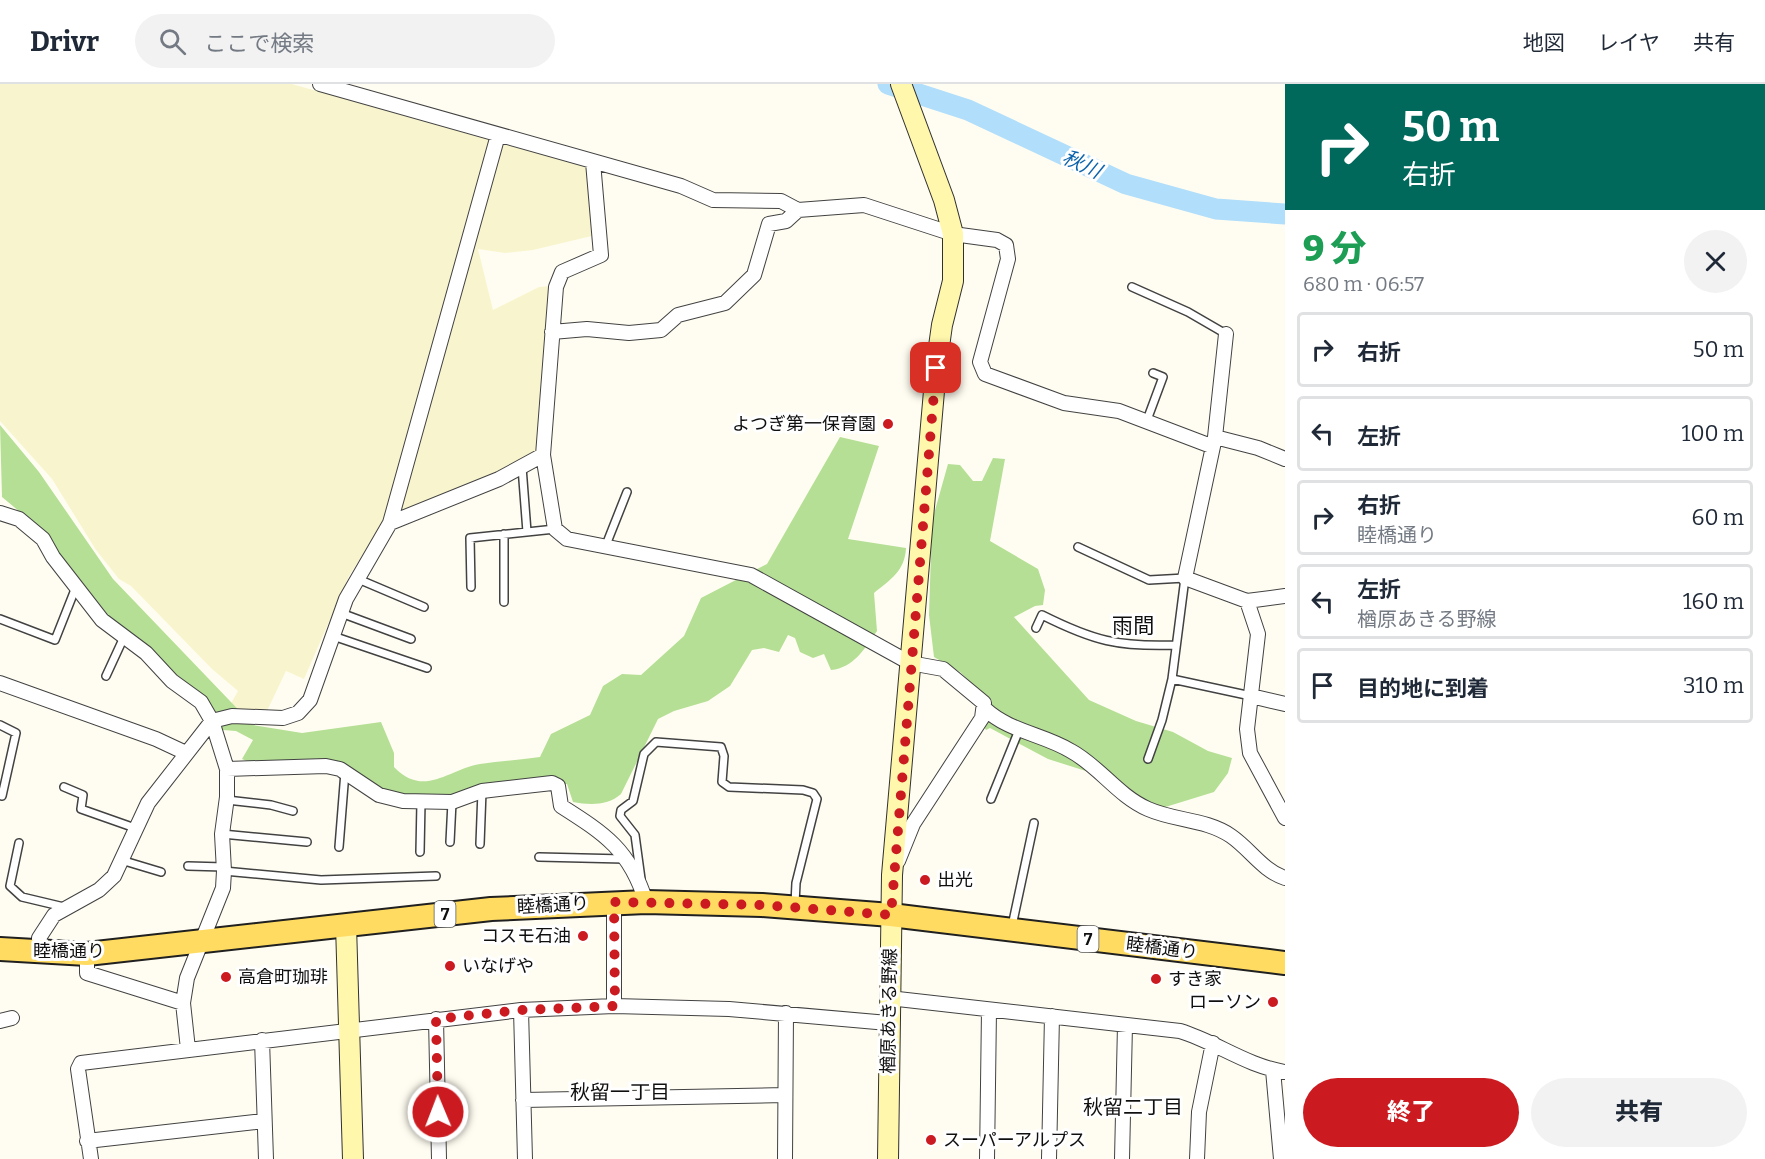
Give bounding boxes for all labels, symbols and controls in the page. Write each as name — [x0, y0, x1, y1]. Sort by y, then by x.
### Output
search box — [135, 14, 555, 68]
text: Drivr — [30, 25, 99, 58]
icon: search — [156, 25, 189, 58]
text: ここで検索 — [204, 30, 314, 57]
text: 地図 — [1523, 30, 1565, 56]
text: レイヤ — [1598, 30, 1660, 56]
text: 共有 — [1693, 30, 1735, 56]
text: 50 m — [1402, 102, 1499, 152]
icon: right — [1303, 108, 1381, 186]
water label: 秋川 — [1059, 145, 1107, 184]
text: 右折 — [1402, 159, 1456, 191]
text: 9 分 — [1303, 227, 1366, 271]
button: close — [1684, 230, 1747, 293]
text: 680 m · 06:57 — [1303, 272, 1424, 296]
icon: right — [1306, 333, 1339, 366]
text: 50 m — [1693, 336, 1744, 363]
text: 右折 — [1357, 339, 1401, 366]
pin — [910, 342, 961, 393]
icon: arrive — [919, 351, 952, 384]
place label: よつぎ第一保育園 — [732, 413, 876, 435]
marker: よつぎ第一保育園 — [881, 417, 895, 431]
icon: left — [1306, 417, 1339, 450]
text: 100 m — [1681, 420, 1744, 447]
text: 左折 — [1357, 423, 1401, 450]
text: 右折 — [1357, 492, 1401, 519]
icon: right — [1306, 501, 1339, 534]
text: 60 m — [1692, 504, 1744, 531]
text: 睦橋通り — [1357, 523, 1437, 547]
text: 左折 — [1357, 576, 1401, 603]
icon: left — [1306, 585, 1339, 618]
text: 160 m — [1683, 588, 1744, 615]
text: 楢原あきる野線 — [1357, 607, 1497, 631]
district label: 雨間 — [1112, 613, 1154, 639]
icon: arrive — [1306, 669, 1339, 702]
text: 310 m — [1683, 672, 1744, 699]
text: 目的地に到着 — [1357, 675, 1489, 702]
place label: 出光 — [937, 869, 973, 891]
marker: 出光 — [918, 873, 932, 887]
street label: 睦橋通り — [516, 892, 590, 918]
road number: 7 — [434, 901, 456, 927]
place label: コスモ石油 — [481, 925, 571, 947]
road number: 7 — [1078, 926, 1098, 952]
marker: コスモ石油 — [576, 929, 590, 943]
street label: 睦橋通り — [1125, 933, 1199, 963]
street label: 睦橋通り — [33, 940, 105, 962]
street label: 楢原あきる野線 — [877, 948, 901, 1074]
place label: いなげや — [462, 955, 534, 977]
marker: いなげや — [443, 959, 457, 973]
place label: 高倉町珈琲 — [238, 966, 328, 988]
place label: すき家 — [1168, 968, 1222, 990]
marker: 高倉町珈琲 — [219, 970, 233, 984]
marker: すき家 — [1149, 972, 1163, 986]
place label: ローソン — [1189, 991, 1261, 1013]
marker: ローソン — [1266, 995, 1280, 1009]
button: 終了 — [1303, 1078, 1519, 1147]
button: 共有 — [1531, 1078, 1747, 1147]
position arrow — [406, 1080, 470, 1144]
district label: 秋留一丁目 — [570, 1080, 670, 1104]
district label: 秋留二丁目 — [1083, 1095, 1183, 1119]
place label: スーパーアルプス — [943, 1129, 1086, 1151]
marker: スーパーアルプス — [924, 1133, 938, 1147]

